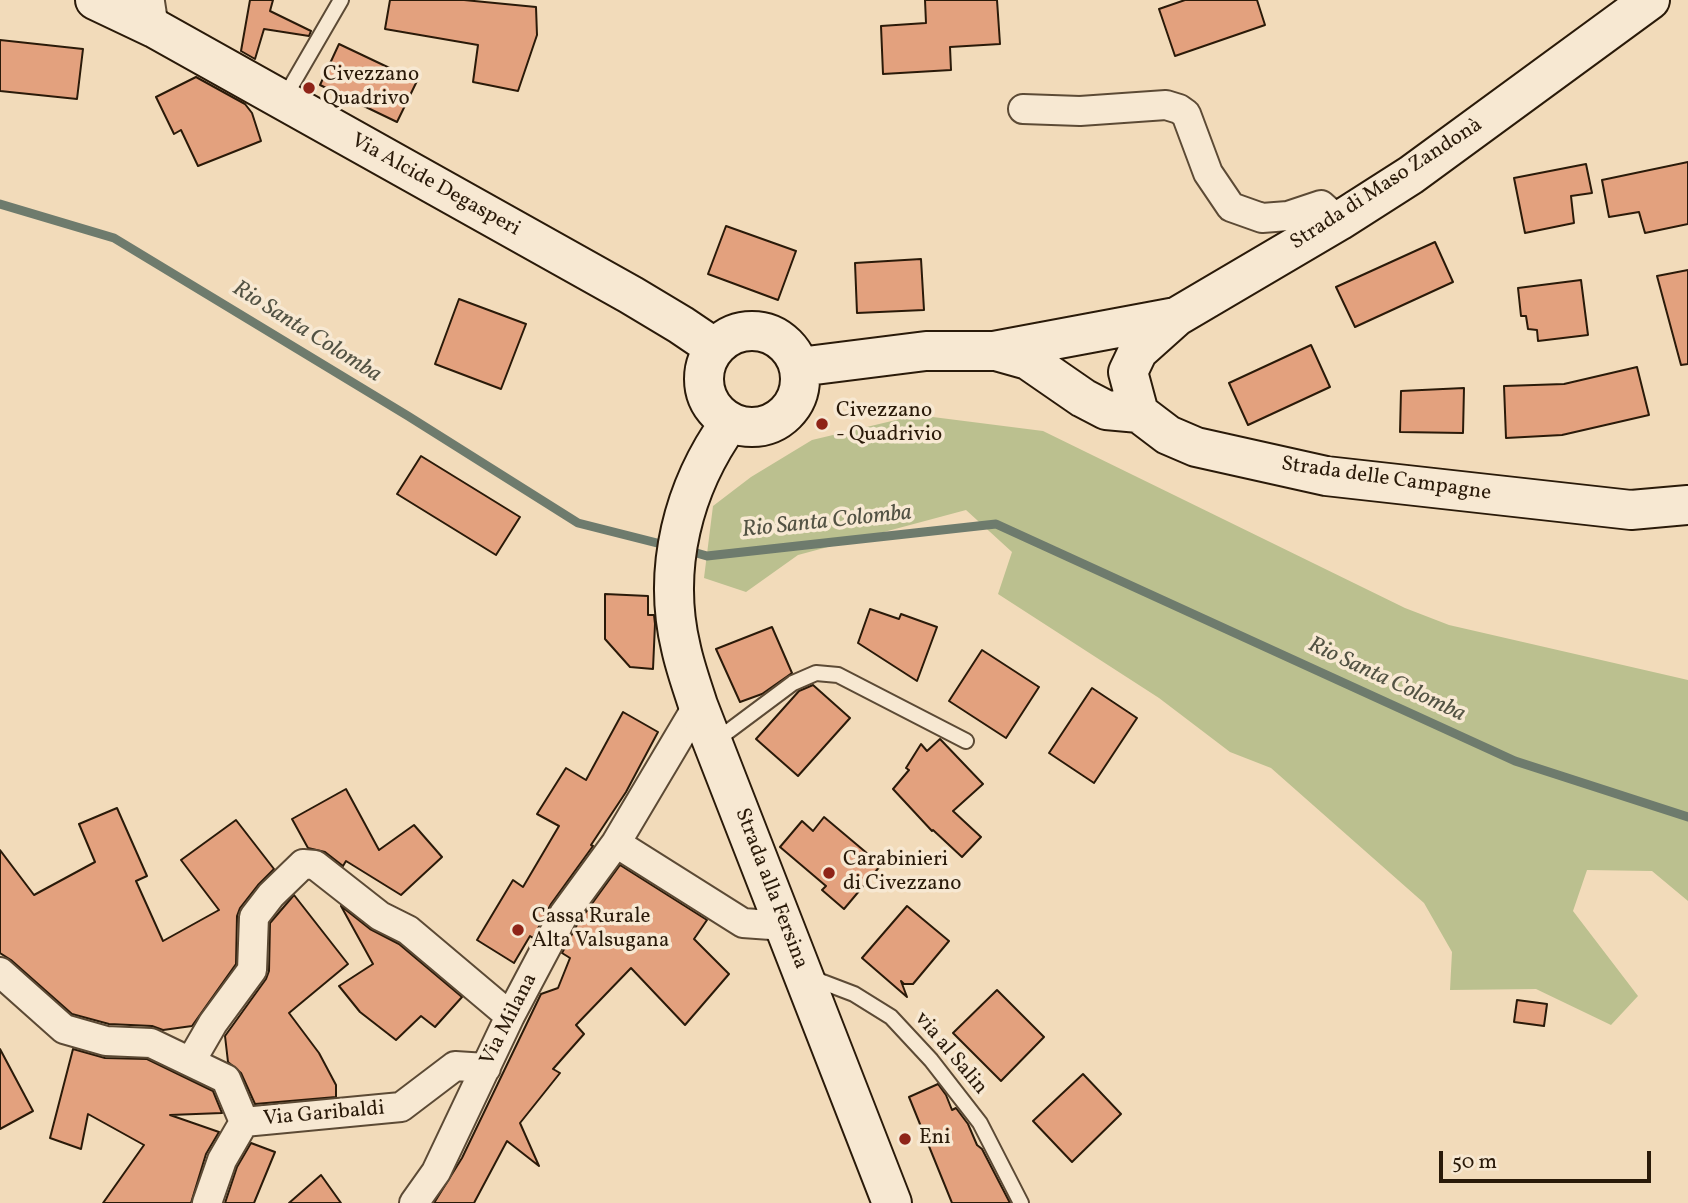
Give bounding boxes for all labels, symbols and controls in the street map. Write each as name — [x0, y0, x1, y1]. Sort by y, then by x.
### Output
place label: Civezzano Quadrivo — [323, 63, 419, 113]
marker: Civezzano Quadrivo — [301, 80, 317, 96]
street label: Strada di Maso Zandonà — [1286, 114, 1488, 256]
street label: Via Alcide Degasperi — [346, 129, 524, 243]
water label: Rio Santa Colomba — [226, 276, 386, 390]
place label: Civezzano - Quadrivio — [836, 399, 942, 449]
marker: Civezzano - Quadrivio — [814, 416, 830, 432]
street label: Strada delle Campagne — [1279, 453, 1493, 507]
water label: Rio Santa Colomba — [741, 500, 913, 546]
water label: Rio Santa Colomba — [1303, 632, 1469, 730]
street label: Strada alla Fersina — [728, 805, 812, 973]
place label: Carabinieri di Civezzano — [843, 848, 961, 898]
marker: Carabinieri di Civezzano — [821, 865, 837, 881]
place label: Cassa Rurale Alta Valsugana — [532, 905, 669, 955]
marker: Cassa Rurale Alta Valsugana — [510, 922, 526, 938]
street label: Via Milana — [476, 970, 544, 1070]
street label: via al Salin — [908, 1008, 992, 1100]
street label: Via Garibaldi — [262, 1097, 386, 1133]
place label: Eni — [919, 1126, 950, 1152]
marker: Eni — [897, 1131, 913, 1147]
scale bar — [1443, 1136, 1655, 1180]
text: 50 m — [1452, 1148, 1497, 1177]

